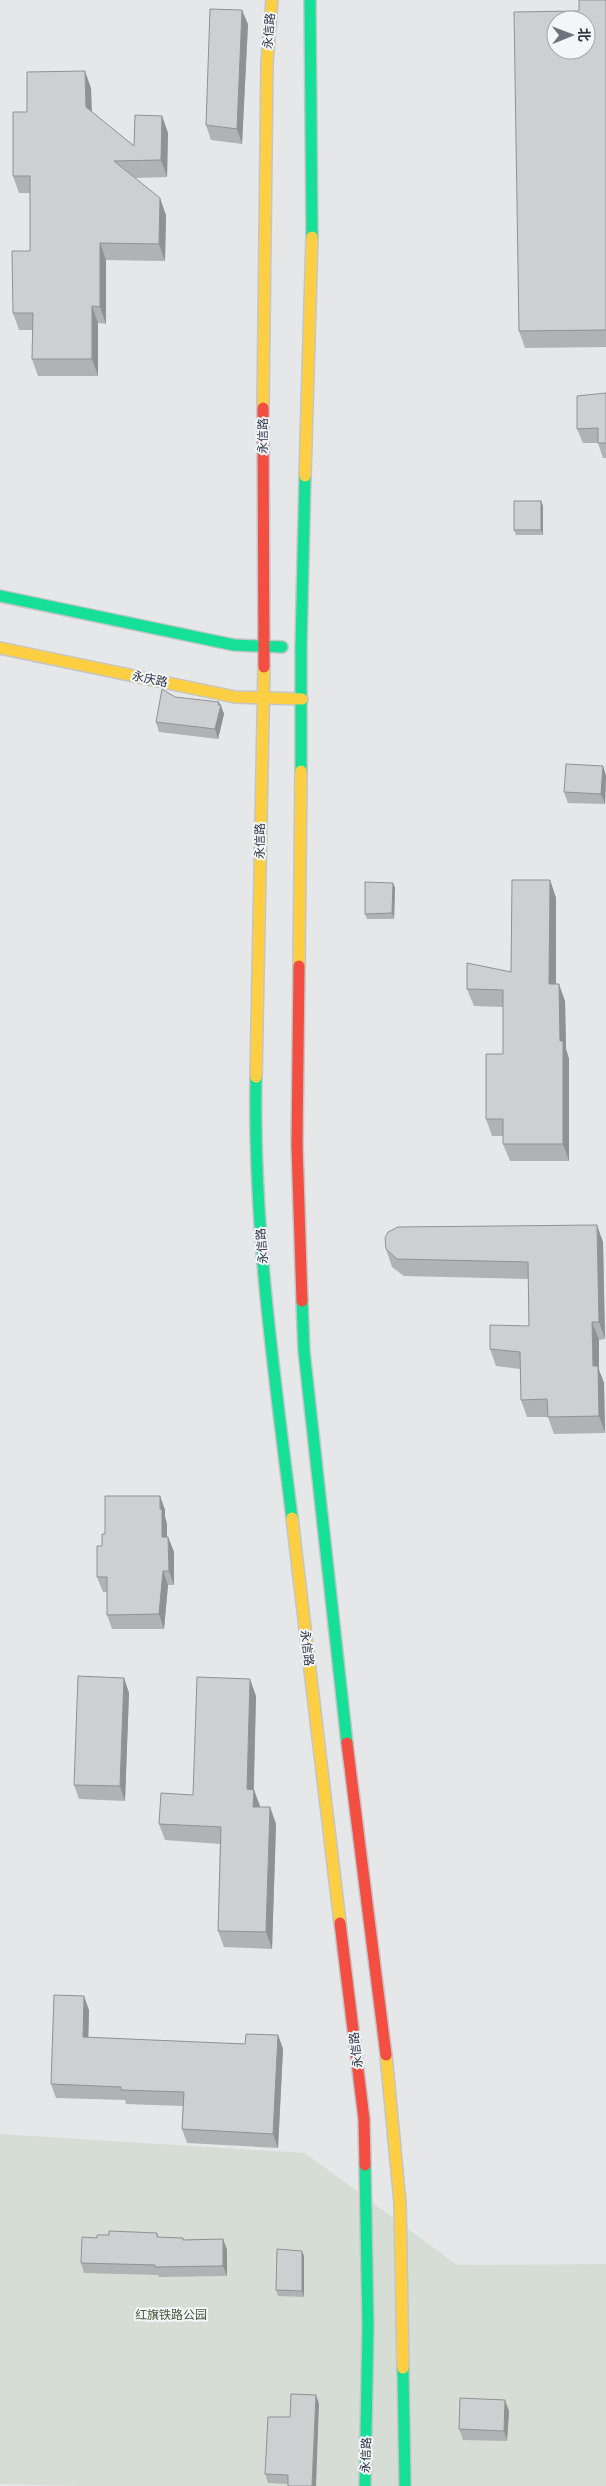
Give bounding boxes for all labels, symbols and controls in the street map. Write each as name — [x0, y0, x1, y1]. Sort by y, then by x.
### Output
north arrow — [546, 10, 596, 60]
street label: 永信路 — [260, 12, 278, 50]
text: 北 — [576, 28, 592, 42]
street label: 永信路 — [256, 418, 270, 454]
street label: 永庆路 — [131, 668, 169, 690]
street label: 永信路 — [253, 823, 267, 859]
street label: 永信路 — [253, 1227, 271, 1265]
street label: 永信路 — [298, 1629, 316, 1667]
street label: 永信路 — [347, 2031, 365, 2069]
park label: 红旗铁路公园 — [135, 2308, 207, 2322]
street label: 永信路 — [358, 2437, 374, 2473]

